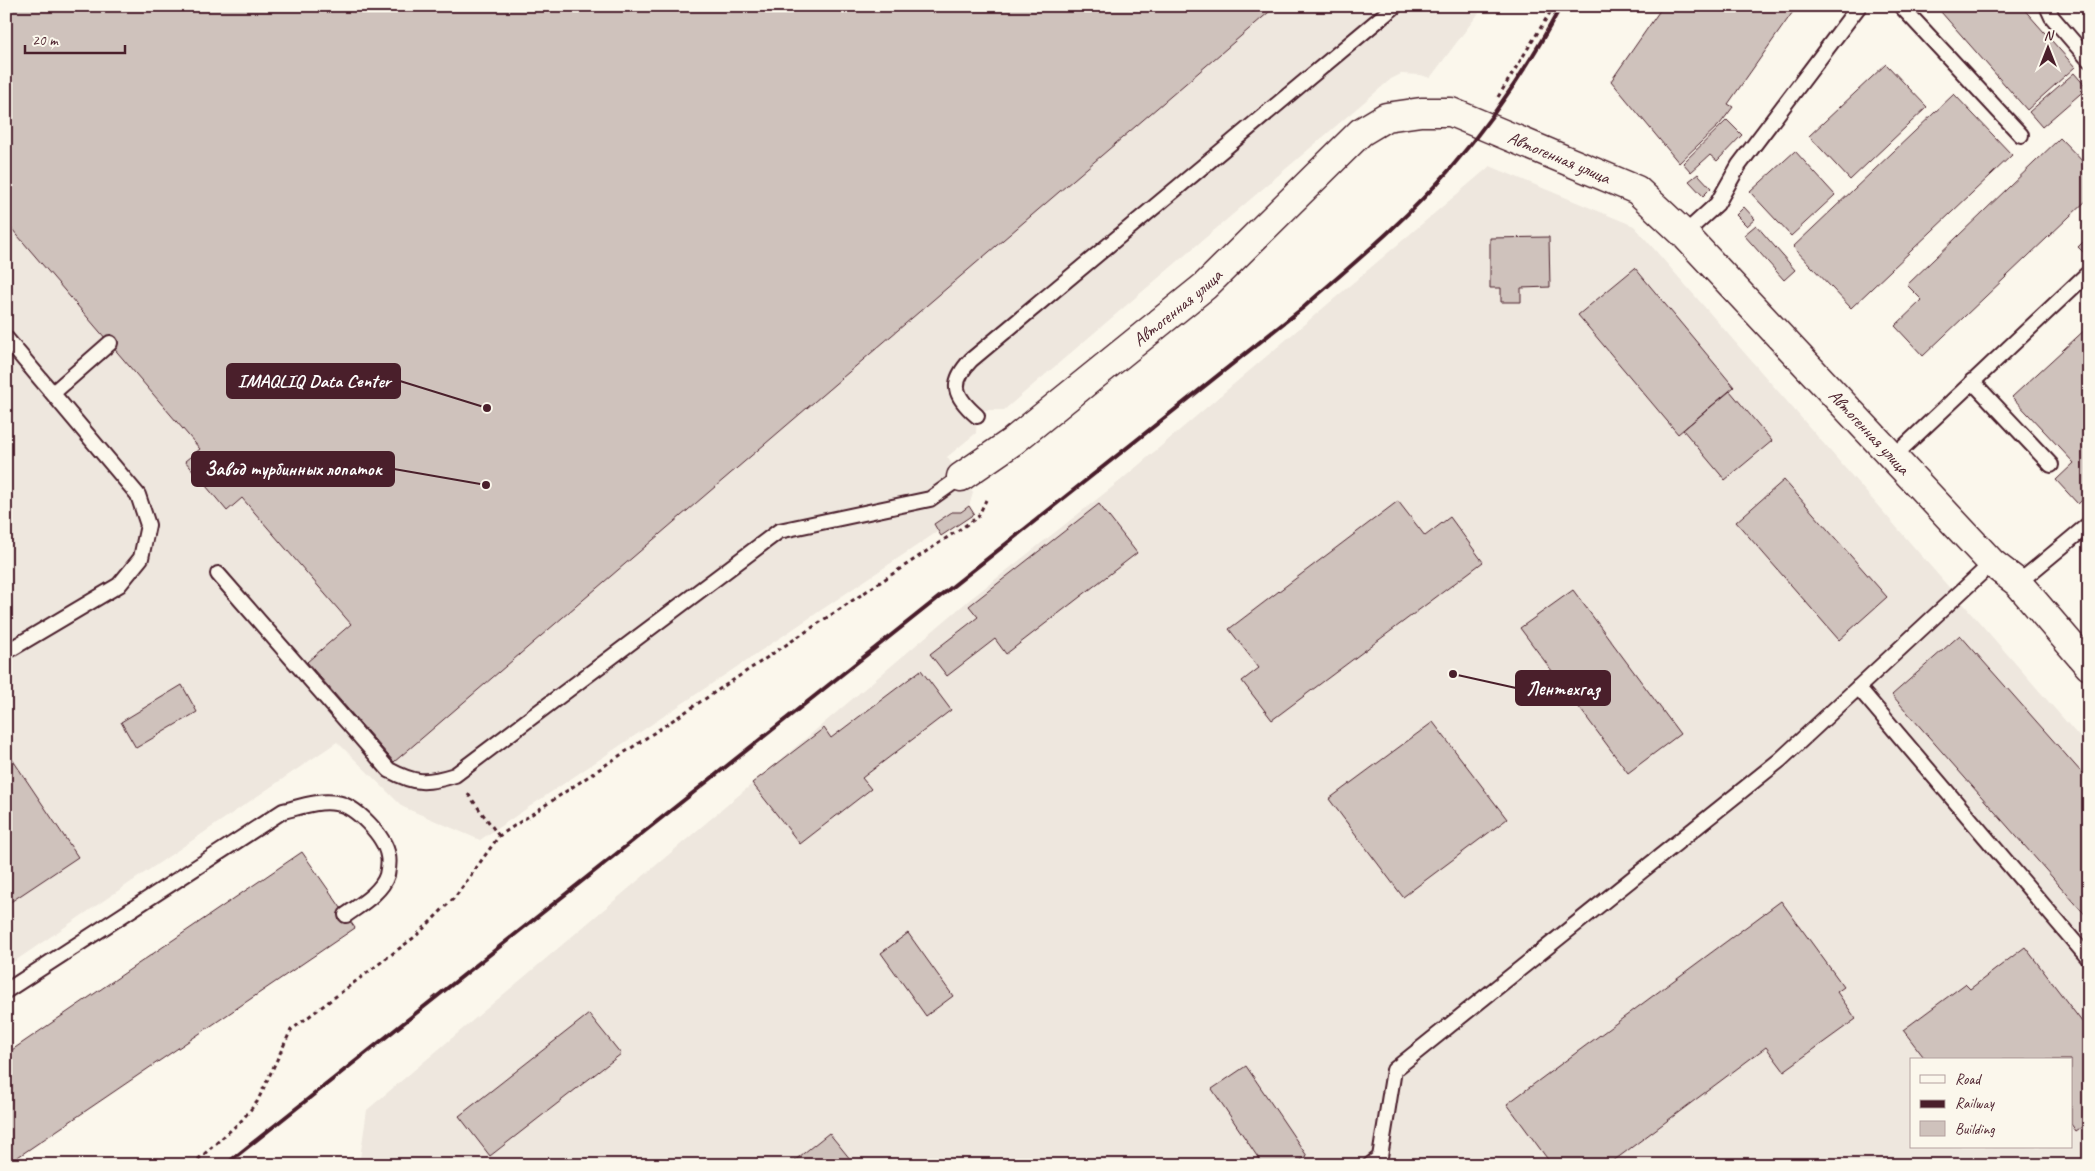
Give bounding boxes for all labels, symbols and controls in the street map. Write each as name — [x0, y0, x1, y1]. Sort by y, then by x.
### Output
scale bar — [25, 22, 125, 54]
north arrow — [2022, 22, 2072, 72]
text: N — [2044, 27, 2055, 44]
text: 20 m — [32, 31, 59, 50]
street label: Автогенная улица — [1505, 126, 1615, 189]
street label: Автогенная улица — [1128, 264, 1227, 351]
callout: IMAQLIQ Data Center — [227, 364, 400, 398]
text: IMAQLIQ Data Center — [237, 369, 393, 393]
street label: Автогенная улица — [1824, 385, 1915, 480]
callout: Завод турбинных лопаток — [192, 452, 394, 486]
text: Завод турбинных лопаток — [204, 457, 383, 481]
callout: Лентехгаз — [1516, 671, 1610, 705]
text: Лентехгаз — [1526, 677, 1601, 701]
legend — [1910, 1058, 2072, 1148]
text: Road — [1955, 1070, 1982, 1089]
text: Railway — [1955, 1094, 1996, 1113]
text: Building — [1955, 1120, 1995, 1139]

